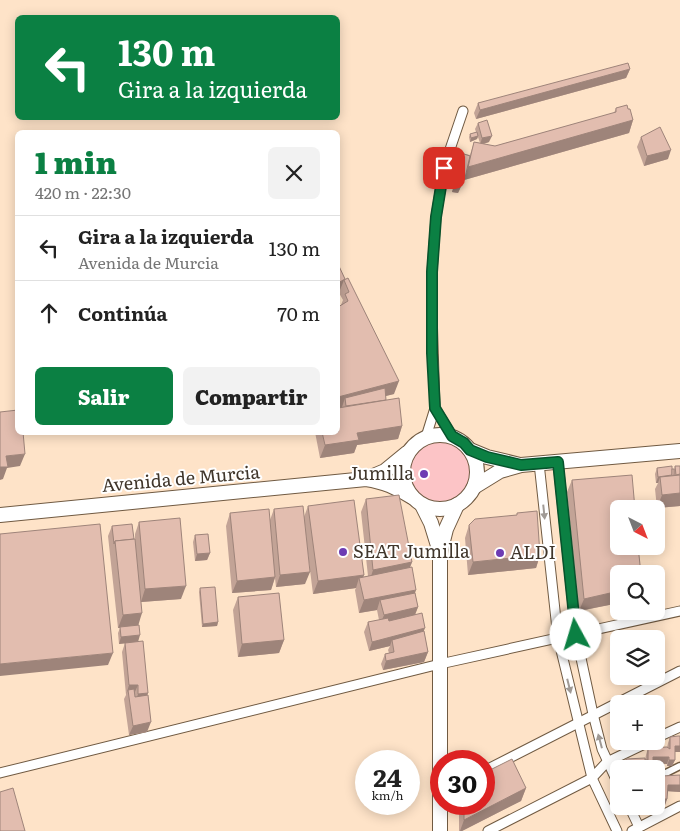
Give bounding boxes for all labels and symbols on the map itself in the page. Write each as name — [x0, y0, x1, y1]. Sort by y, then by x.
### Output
pin — [423, 147, 465, 189]
street label: Avenida de Murcia — [101, 457, 261, 498]
place label: Jumilla — [348, 459, 414, 486]
marker: Jumilla — [418, 468, 430, 480]
north arrow — [610, 500, 665, 555]
one-way arrow — [540, 504, 548, 520]
place label: SEAT Jumilla — [353, 537, 470, 564]
place label: ALDI — [510, 538, 556, 565]
marker: SEAT Jumilla — [337, 546, 349, 558]
marker: ALDI — [494, 547, 506, 559]
position arrow — [549, 608, 601, 660]
one-way arrow — [565, 678, 573, 693]
one-way arrow — [596, 733, 604, 748]
speed limit sign: 30 — [430, 750, 495, 815]

